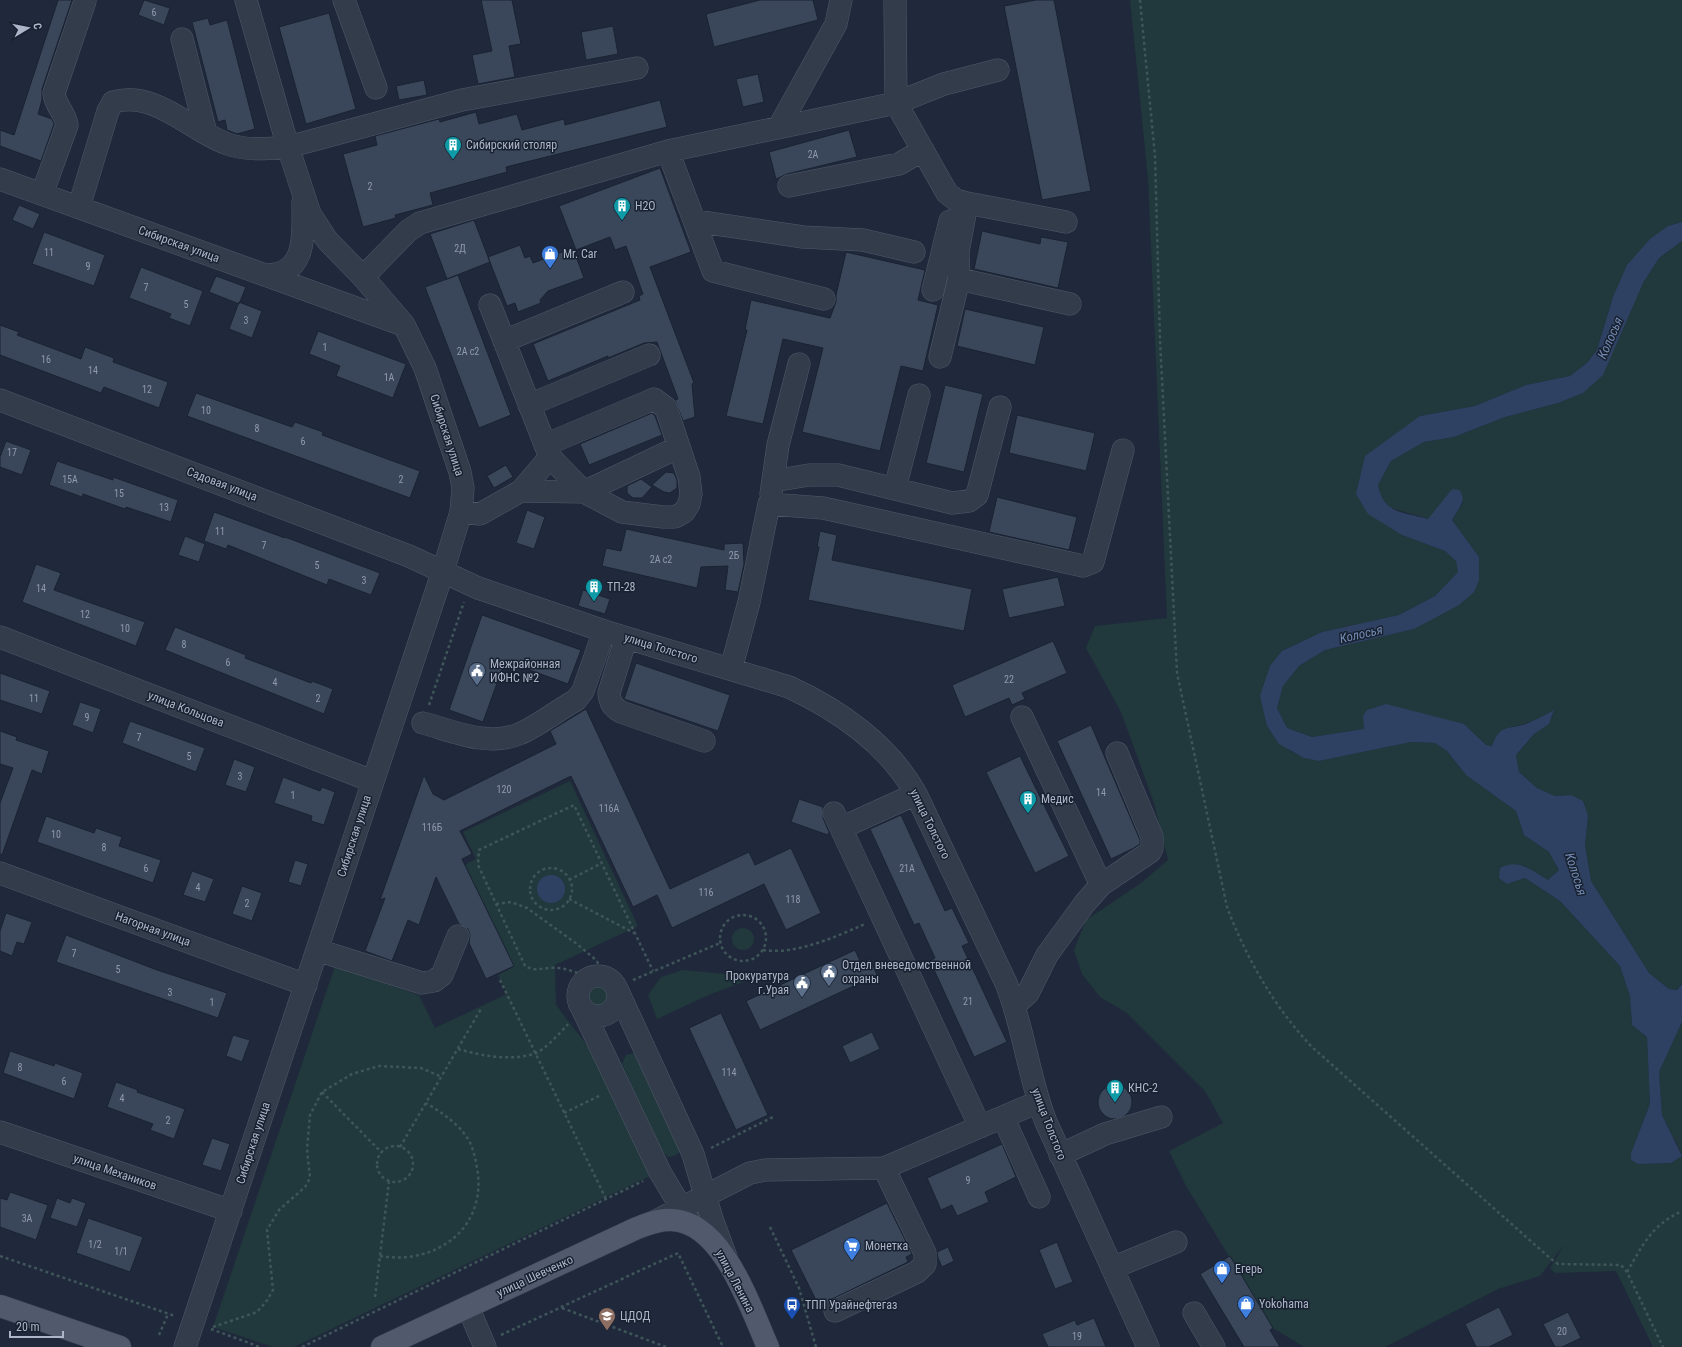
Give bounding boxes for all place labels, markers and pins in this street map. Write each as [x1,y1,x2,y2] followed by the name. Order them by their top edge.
[443,135,463,160] building icon: Сибирский столяр
[466,138,557,152] place label: Сибирский столяр
[612,196,632,221] building icon: Н2О
[635,199,656,213] place label: Н2О
[540,244,560,269] shop icon: Mr. Car
[563,247,597,261] place label: Mr. Car
[584,577,604,602] building icon: ТП-28
[607,580,636,594] place label: ТП-28
[490,657,560,685] place label: Межрайонная ИФНС №2
[467,661,487,686] public building icon: Межрайонная ИФНС №2
[1018,789,1038,814] building icon: Медис
[1041,792,1074,806] place label: Медис
[842,958,971,986] place label: Отдел вневедомственной охраны
[819,962,839,987] public building icon: Отдел вневедомственной охраны
[725,969,789,997] place label: Прокуратура г.Урая
[792,973,812,998] public building icon: Прокуратура г.Урая
[1105,1078,1125,1103] building icon: КНС-2
[1128,1081,1158,1095] place label: КНС-2
[842,1236,862,1261] supermarket icon: Монетка
[865,1239,909,1253] place label: Монетка
[1212,1259,1232,1284] shop icon: Егерь
[1235,1262,1263,1276] place label: Егерь
[1236,1294,1256,1319] shop icon: Yokohama
[782,1295,802,1320] bus stop icon: ТПП Урайнефтегаз
[1259,1297,1309,1311] place label: Yokohama
[805,1298,897,1312] place label: ТПП Урайнефтегаз
[597,1306,617,1331] school or university icon: ЦДОД
[620,1309,651,1323] place label: ЦДОД

